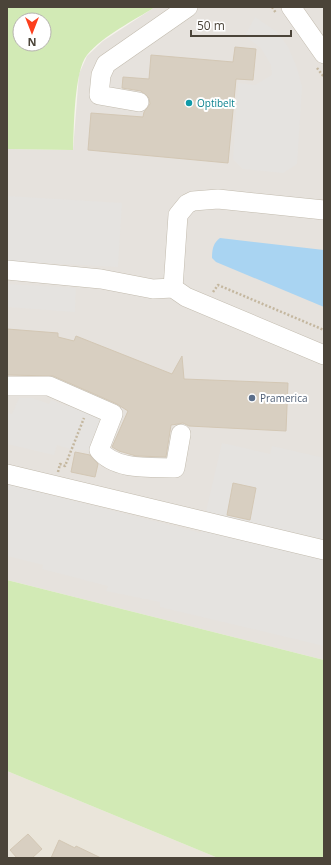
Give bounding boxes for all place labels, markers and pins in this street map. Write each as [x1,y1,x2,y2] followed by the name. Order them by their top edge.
[197,96,235,110] place label: Optibelt
[184,98,194,108] marker: Optibelt
[260,391,308,405] place label: Pramerica
[247,393,257,403] marker: Pramerica

